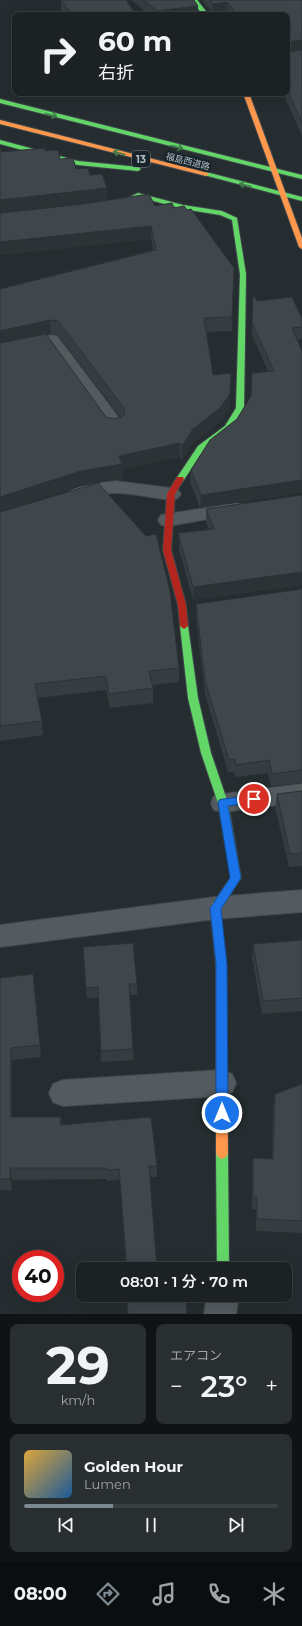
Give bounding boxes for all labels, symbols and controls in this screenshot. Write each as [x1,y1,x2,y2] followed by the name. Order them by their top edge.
[98,24,172,58] text: 60 m
[32,28,84,80] icon: right
[98,62,134,84] text: 右折
[44,112,57,119] one-way arrow
[170,143,183,151] one-way arrow
[113,149,126,156] one-way arrow
[165,150,211,172] street label: 福島西道路
[132,151,150,167] road number: 13
[239,181,252,189] one-way arrow
[237,782,271,816] pin
[243,788,265,810] icon: arrive
[201,1092,243,1134] position arrow
[12,1250,64,1302] speed limit sign: 40
[120,1272,248,1291] text: 08:01 · 1 分 · 70 m
[46,1334,110,1397] text: 29
[170,1347,222,1363] text: エアコン
[200,1368,248,1405] text: 23°
[170,1373,183,1400] text: −
[265,1373,278,1400] text: +
[61,1392,95,1408] text: km/h
[84,1457,183,1476] text: Golden Hour
[84,1476,131,1492] text: Lumen
[55,1514,77,1536] icon: previous
[140,1514,162,1536] icon: pause
[225,1514,247,1536] icon: next
[94,1580,122,1608] icon: directions
[150,1580,178,1608] icon: music
[205,1580,233,1608] icon: phone
[260,1580,288,1608] icon: climate
[14,1583,67,1605] text: 08:00

